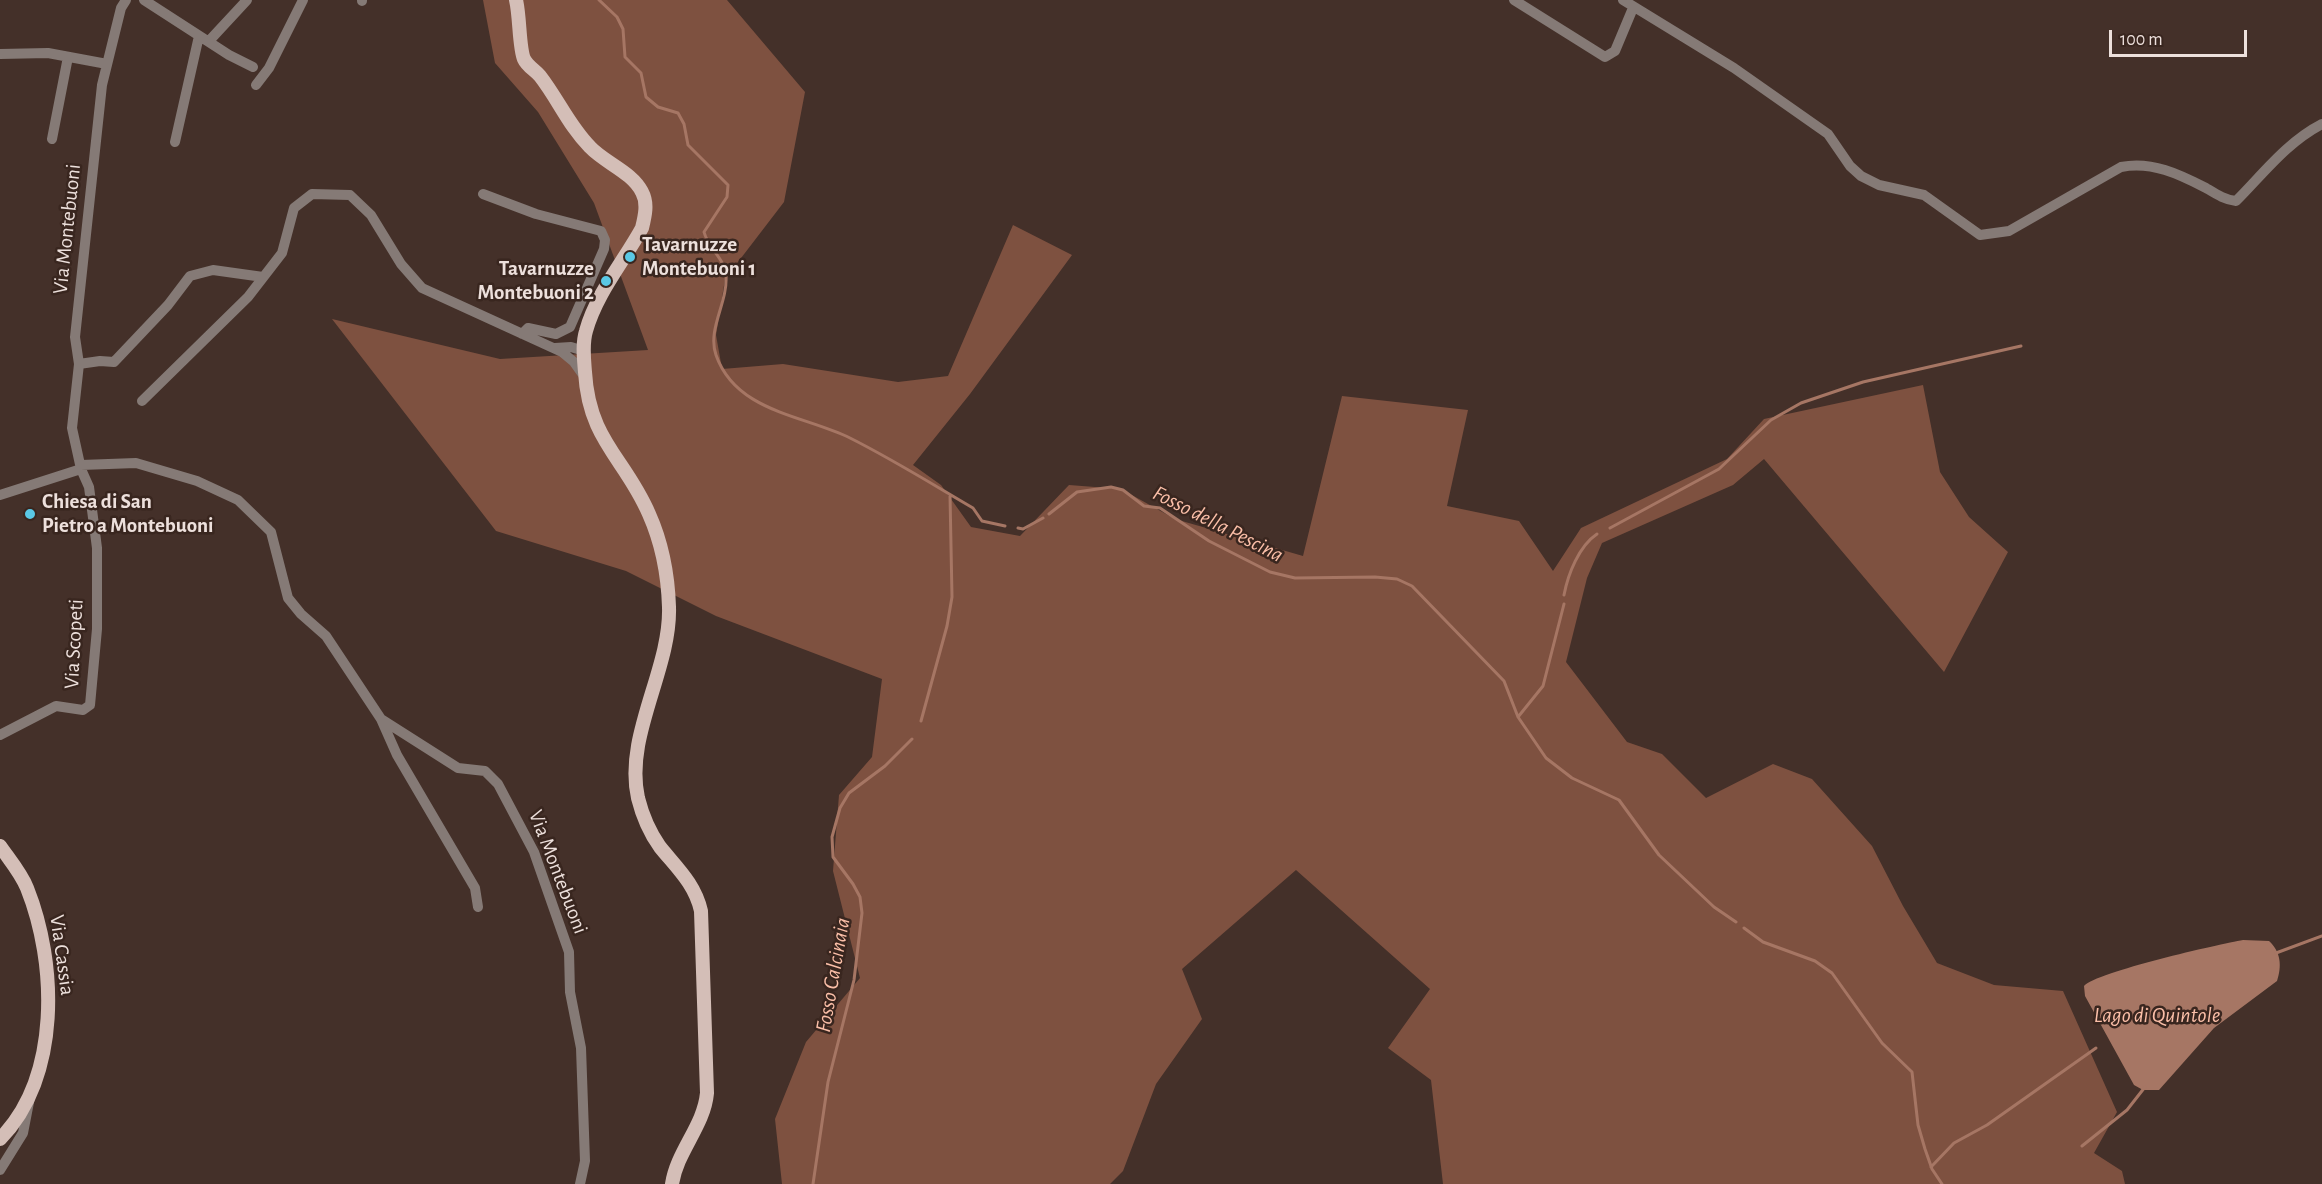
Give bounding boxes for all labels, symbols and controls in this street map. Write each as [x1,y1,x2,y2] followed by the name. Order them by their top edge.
[2112,18,2250,56] scale bar
[2120,31,2163,49] text: 100 m
[48,163,86,295] street label: Via Montebuoni
[642,232,756,282] place label: Tavarnuzze Montebuoni 1
[623,250,637,264] marker: Tavarnuzze Montebuoni 1
[478,256,594,306] place label: Tavarnuzze Montebuoni 2
[599,274,613,288] marker: Tavarnuzze Montebuoni 2
[1148,480,1288,568] water label: Fosso della Pescina
[42,489,214,539] place label: Chiesa di San Pietro a Montebuoni
[23,507,37,521] marker: Chiesa di San Pietro a Montebuoni
[59,598,89,690] street label: Via Scopeti
[523,806,593,938] street label: Via Montebuoni
[44,913,80,997] street label: Via Cassia
[810,916,856,1034] water label: Fosso Calcinaia
[2094,1002,2220,1028] water label: Lago di Quintole

